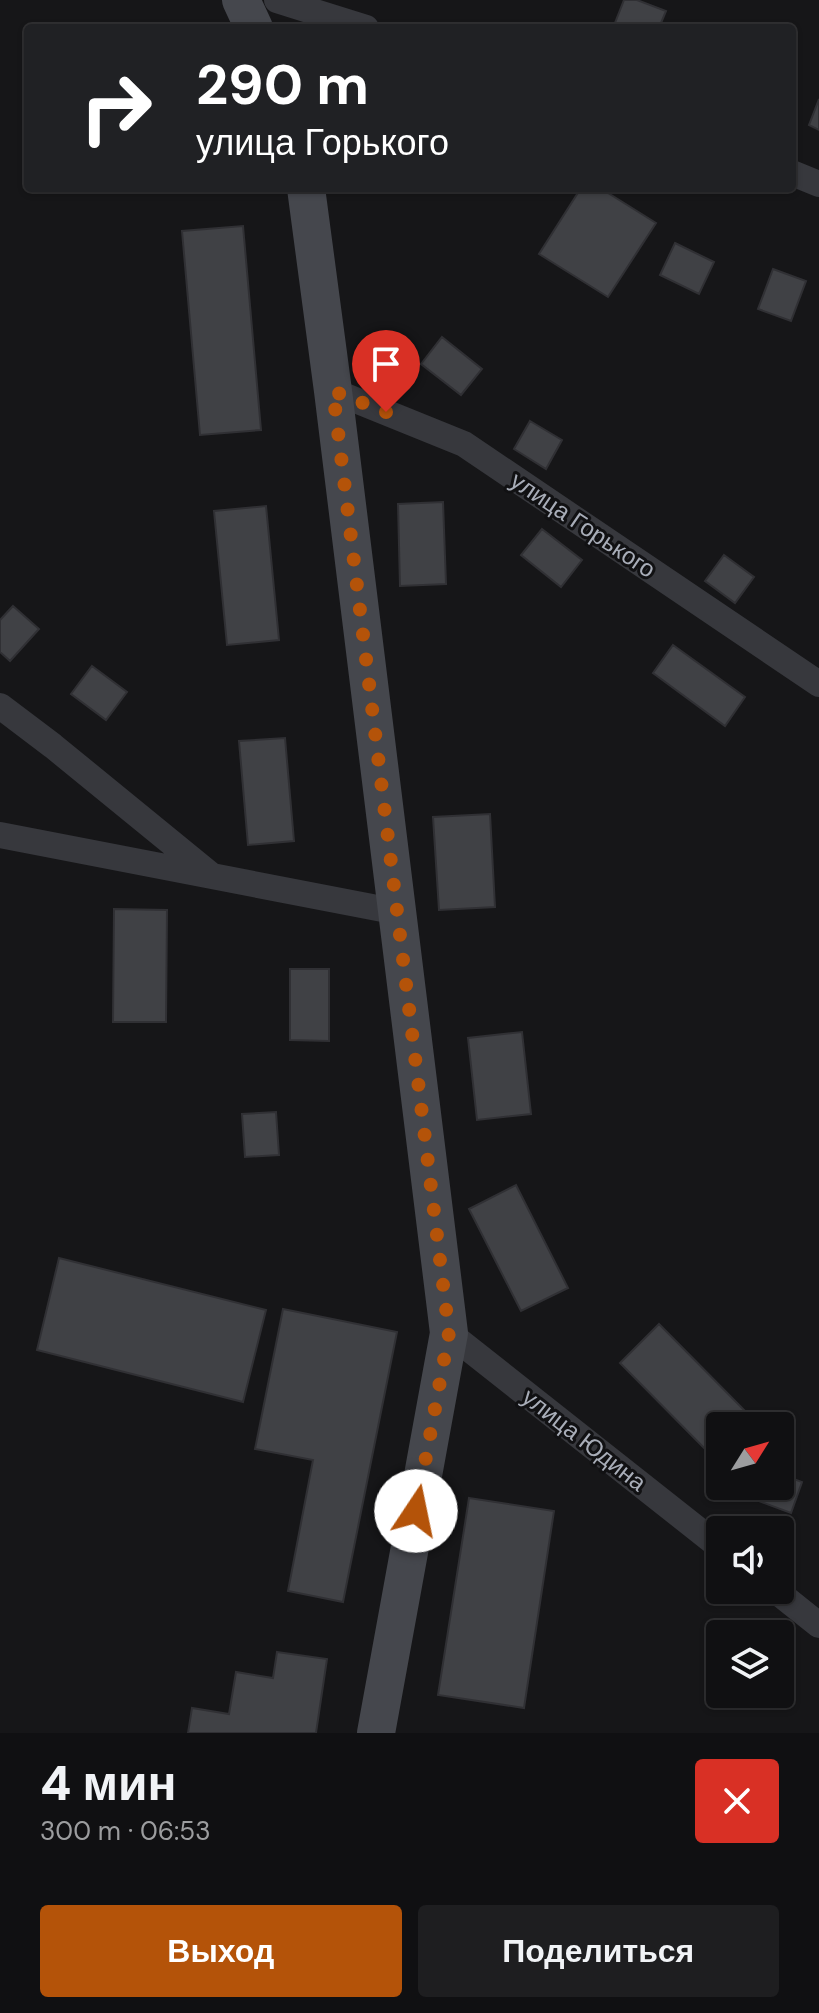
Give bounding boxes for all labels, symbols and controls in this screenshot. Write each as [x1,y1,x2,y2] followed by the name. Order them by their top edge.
[196,48,369,121] text: 290 m
[64,56,168,160] icon: right
[196,119,449,166] text: улица Горького
[352,330,420,412] pin
[364,342,408,386] icon: arrive
[505,465,662,585] street label: улица Горького
[516,1381,653,1498] street label: улица Юдина
[706,1412,794,1500] north arrow
[706,1412,794,1708] map controls
[374,1469,458,1553] position arrow
[706,1516,794,1604] button: sound
[706,1620,794,1708] button: layers
[40,1752,177,1815] text: 4 мин
[695,1759,779,1843] button: close
[40,1814,211,1848] text: 300 m · 06:53
[40,1905,402,1997] button: Выход
[418,1905,779,1997] button: Поделиться

